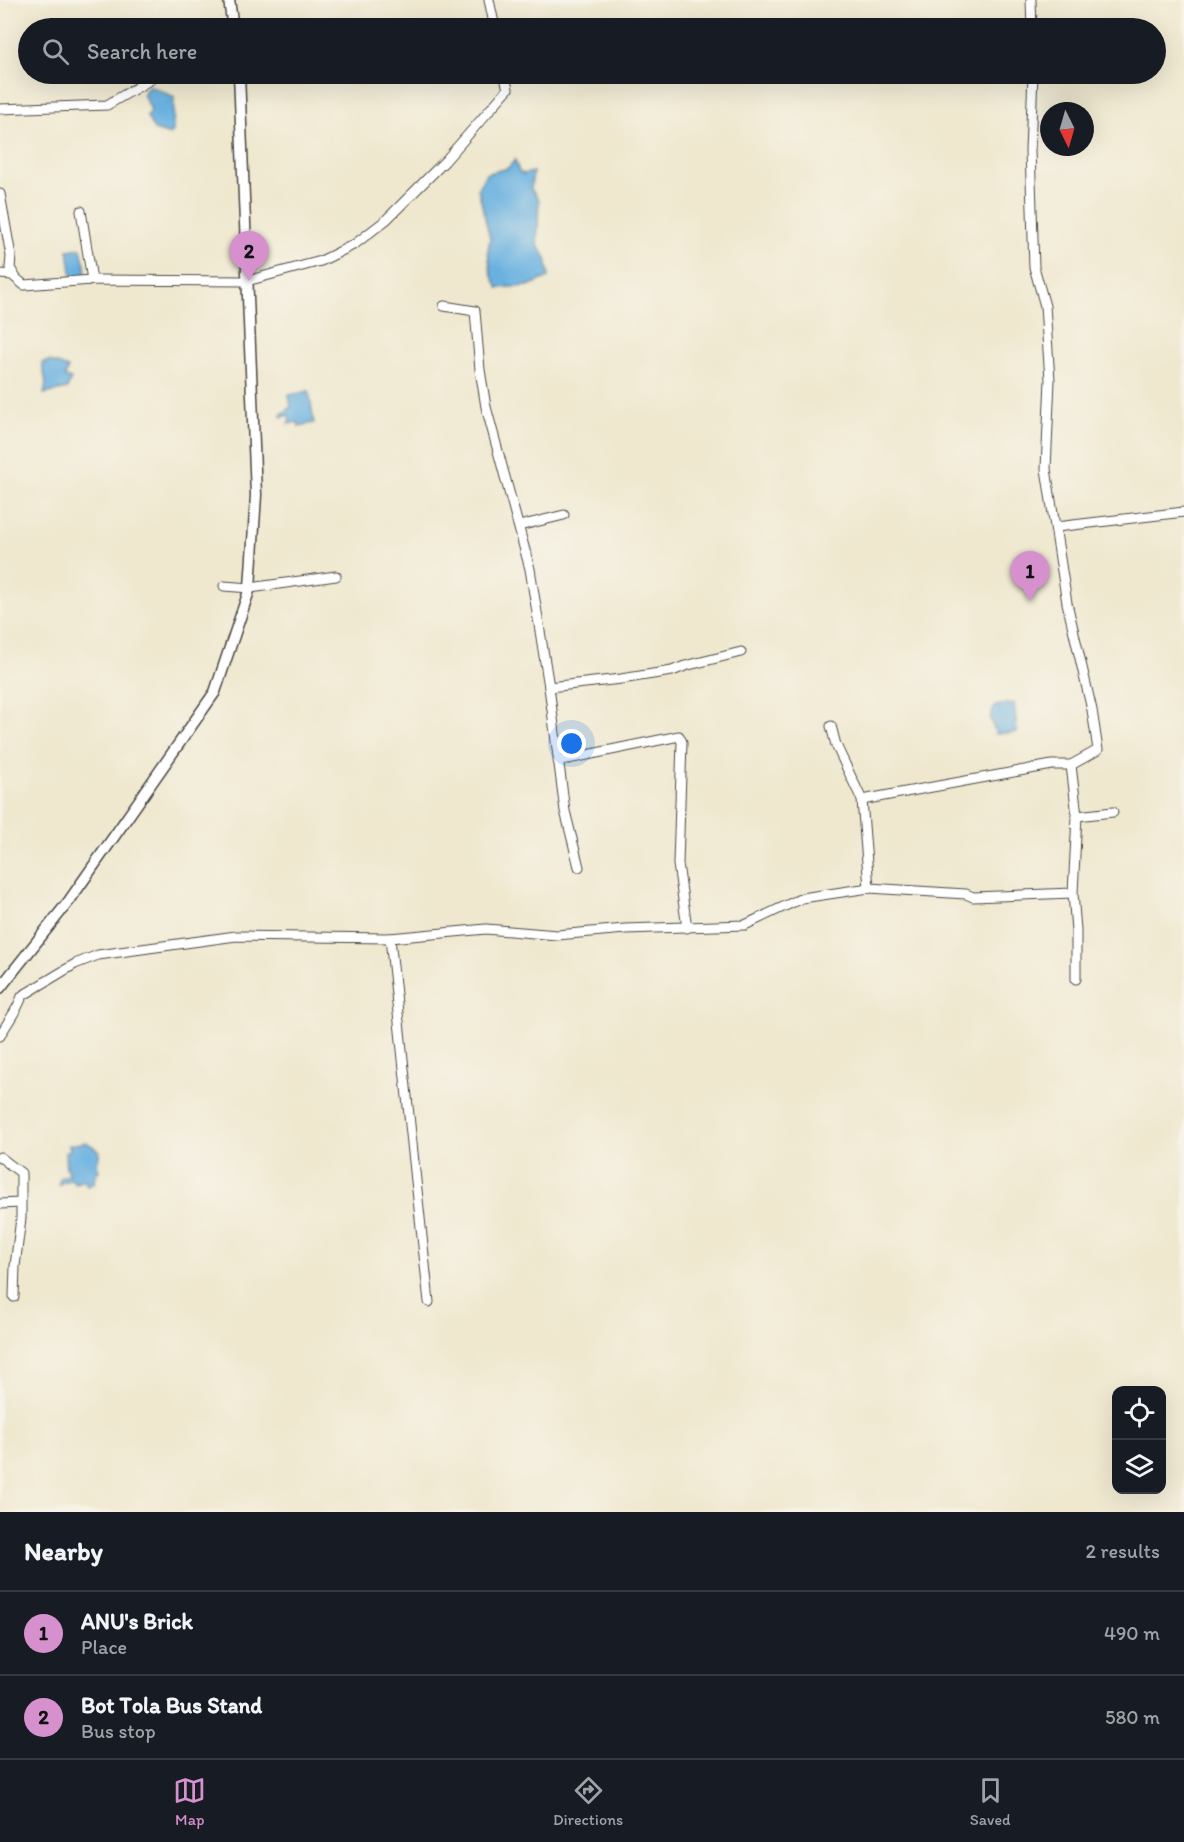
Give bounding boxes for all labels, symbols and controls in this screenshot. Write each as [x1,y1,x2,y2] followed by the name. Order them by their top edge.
[18,18,1166,84] search box
[39,35,72,68] icon: search
[87,38,197,65] text: Search here
[1040,102,1094,156] north arrow
[230,232,268,281] pin: 2
[1010,552,1050,601] pin: 1
[557,729,586,758] your location
[1112,1386,1166,1494] map controls
[1112,1386,1166,1440] button: locate
[1112,1440,1166,1494] button: layers
[24,1535,103,1567] text: Nearby
[1086,1539,1160,1563] text: 2 results
[81,1608,193,1635] text: ANU's Brick
[39,1621,48,1645] text: 1
[1104,1621,1160,1645] text: 490 m
[81,1635,127,1659] text: Place
[81,1692,262,1719] text: Bot Tola Bus Stand
[38,1705,49,1729] text: 2
[1105,1705,1160,1729] text: 580 m
[81,1719,156,1743] text: Bus stop
[173,1774,206,1829] tab: Map
[553,1774,623,1829] tab: Directions
[970,1774,1011,1829] tab: Saved

